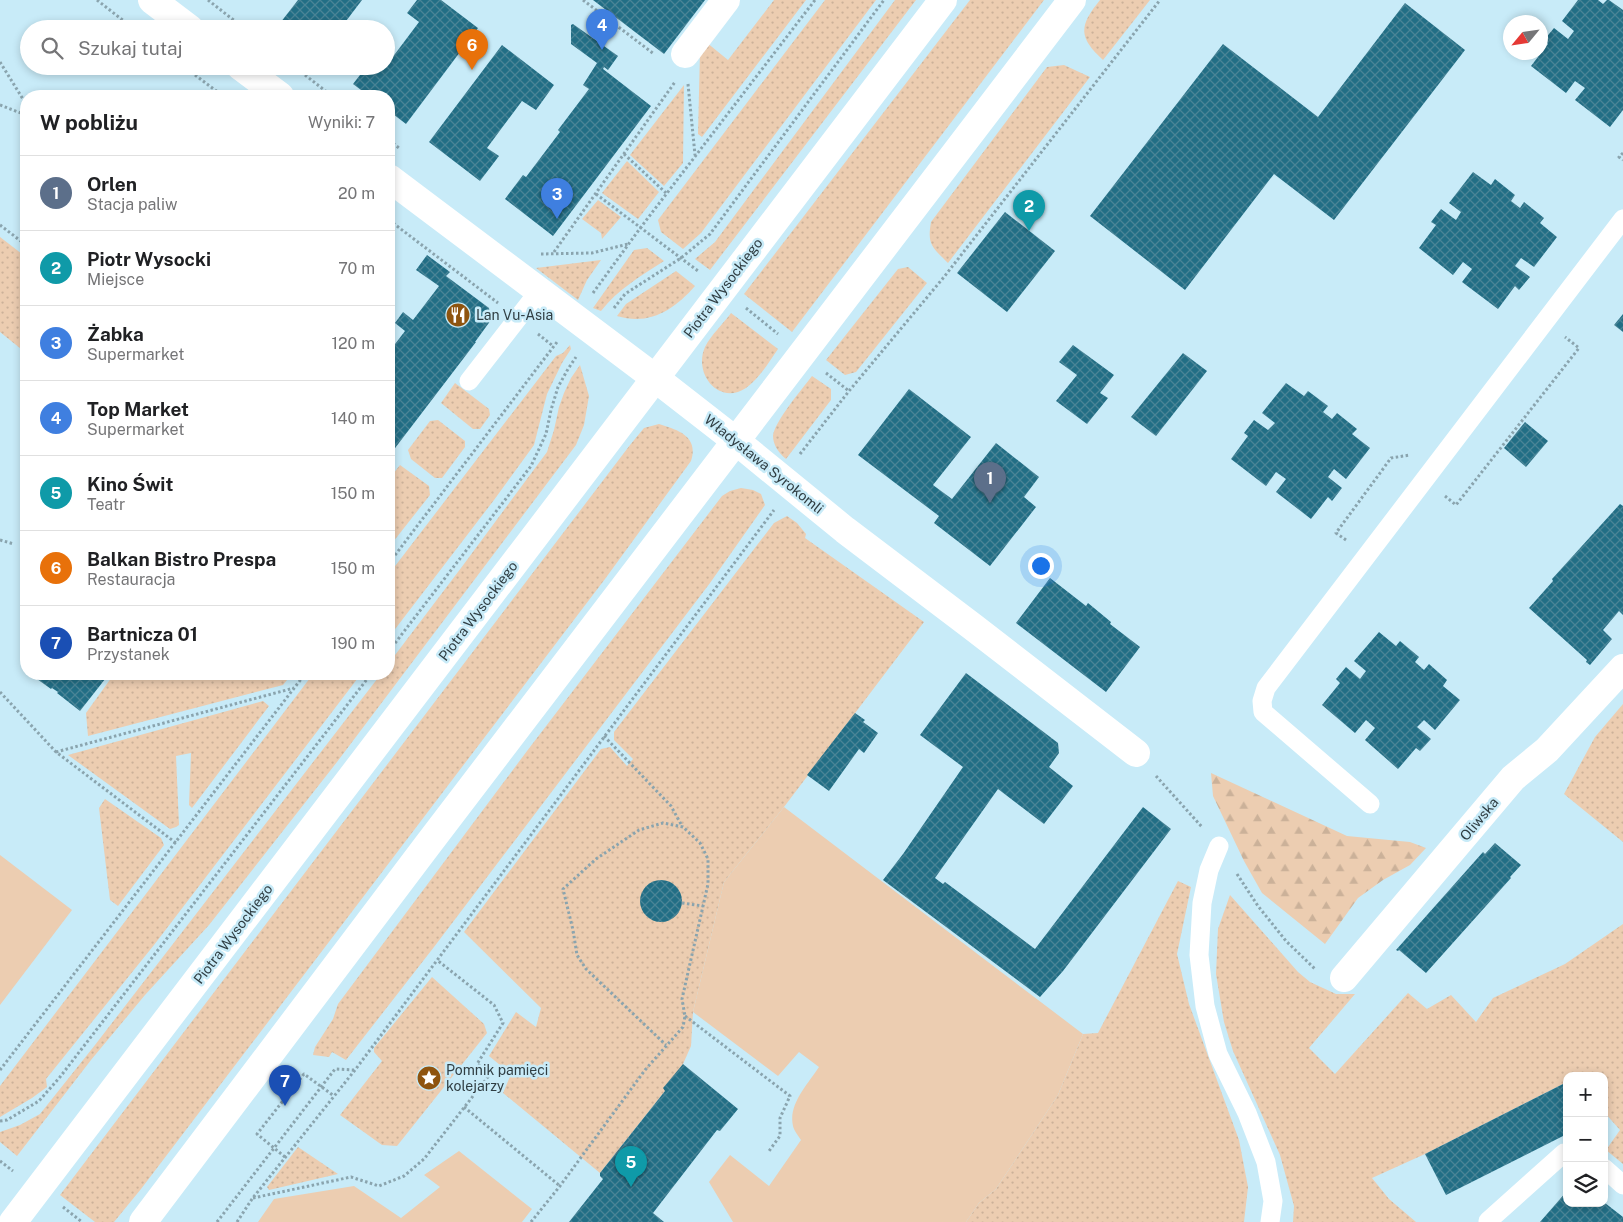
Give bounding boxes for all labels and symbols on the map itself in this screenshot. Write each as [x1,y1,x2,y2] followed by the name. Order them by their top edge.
[586,9,618,50] pin: 4
[1503,15,1548,60] north arrow
[456,29,488,70] pin: 6
[541,178,573,219] pin: 3
[1013,190,1045,231] pin: 2
[680,235,766,341] street label: Piotra Wysockiego
[445,302,471,328] restaurant icon: Lan Vu-Asia
[476,307,553,323] place label: Lan Vu-Asia
[701,411,827,517] street label: Władysława Syrokomli
[974,462,1006,503] pin: 1
[1028,553,1054,579] your location
[435,558,521,664] street label: Piotra Wysockiego
[1456,794,1502,844] street label: Oliwska
[190,881,276,987] street label: Piotra Wysockiego
[446,1062,548,1094] place label: Pomnik pamięci kolejarzy
[269,1065,301,1106] pin: 7
[416,1065,442,1091] place icon: Pomnik pamięci kolejarzy
[615,1146,647,1187] pin: 5

